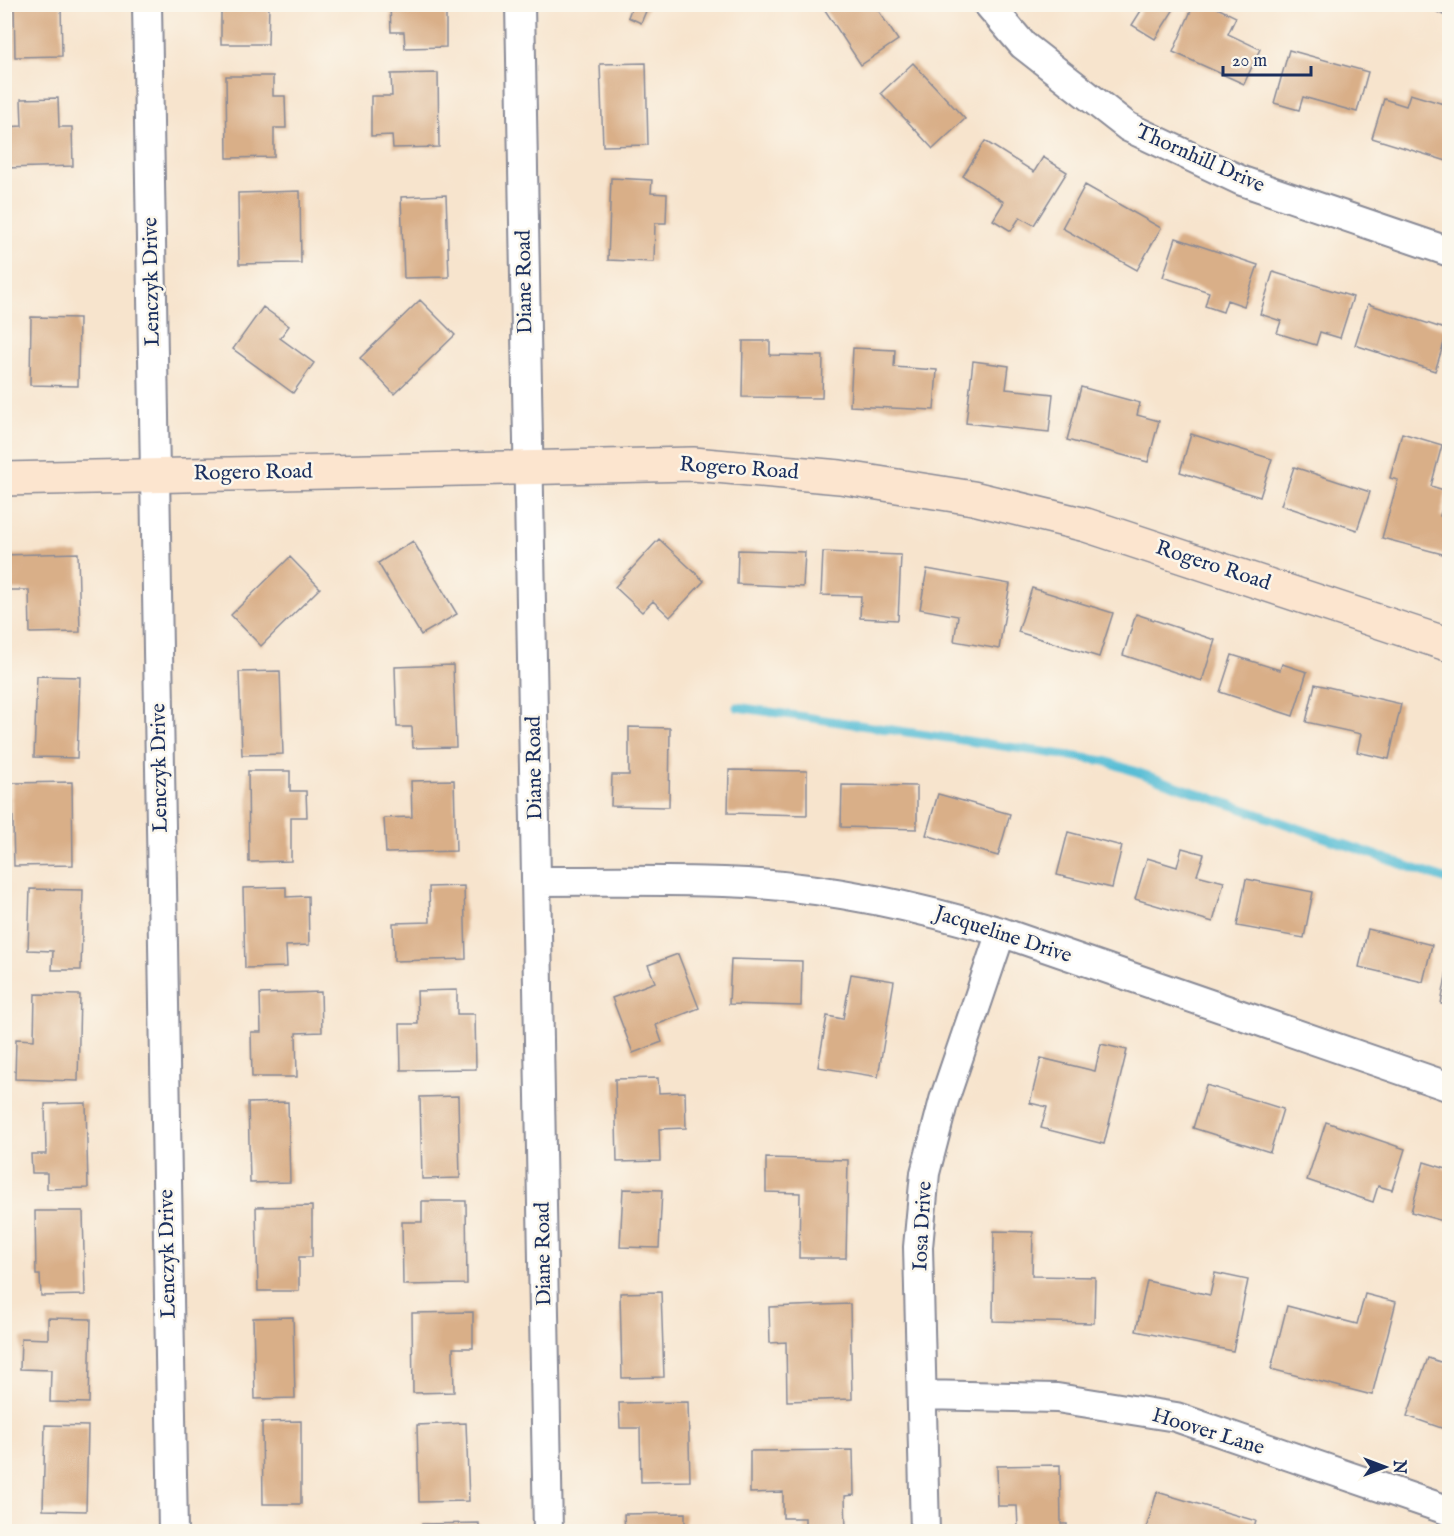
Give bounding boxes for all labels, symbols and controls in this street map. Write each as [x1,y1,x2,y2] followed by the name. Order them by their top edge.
[1223,39,1312,77] scale bar
[1232,50,1267,73] text: 20 m
[1131,119,1269,200] street label: Thornhill Drive
[137,217,167,347] street label: Lenczyk Drive
[511,229,539,334] street label: Diane Road
[679,451,800,487] street label: Rogero Road
[193,458,314,488] street label: Rogero Road
[1152,535,1275,598] street label: Rogero Road
[145,703,175,833] street label: Lenczyk Drive
[521,715,549,820] street label: Diane Road
[929,899,1075,970] street label: Jacqueline Drive
[907,1180,939,1272] street label: Iosa Drive
[153,1189,183,1319] street label: Lenczyk Drive
[530,1201,558,1306] street label: Diane Road
[1149,1402,1268,1462] street label: Hoover Lane
[1355,1437,1415,1497] north arrow
[1388,1459,1408,1474] text: N

